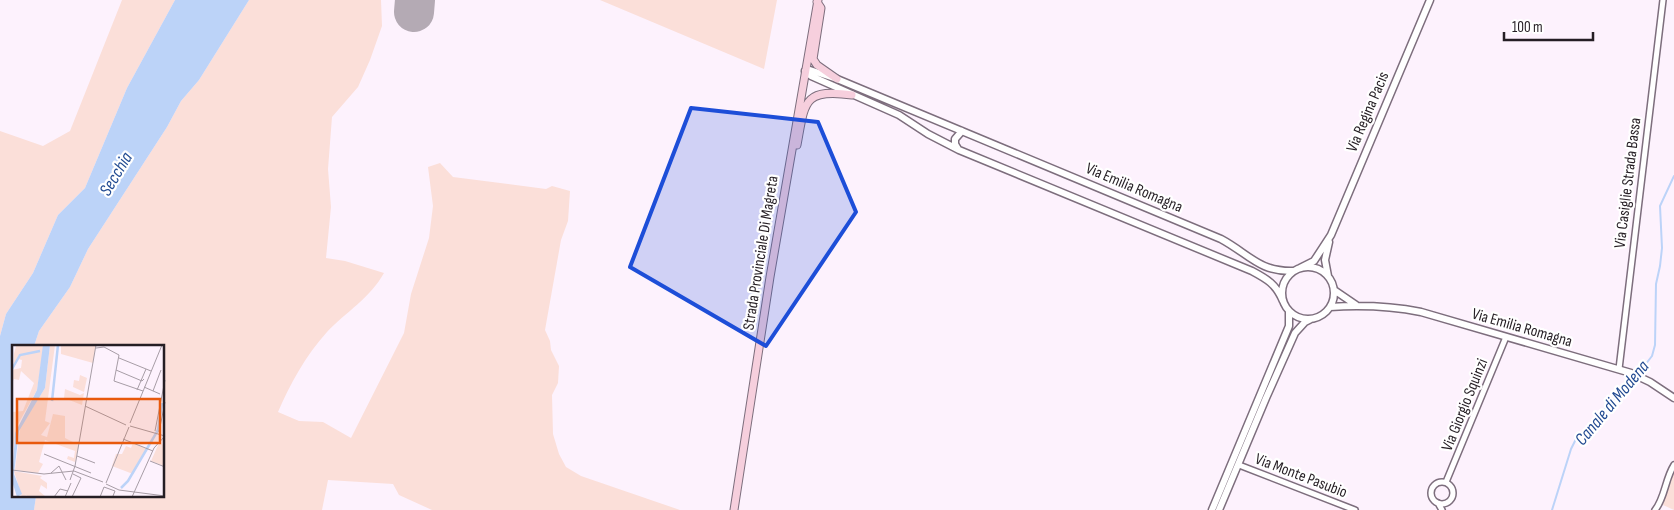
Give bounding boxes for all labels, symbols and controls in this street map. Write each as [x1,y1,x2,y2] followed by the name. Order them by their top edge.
[1504,10,1593,42] scale bar
[1512,18,1543,37] text: 100 m
[1343,69,1393,155] street label: Via Regina Pacis
[1611,117,1645,249] street label: Via Casiglie Strada Bassa
[95,148,137,199] water label: Secchia
[1083,159,1185,217] street label: Via Emilia Romagna
[739,175,783,331] street label: Strada Provinciale Di Magreta
[1470,305,1574,351] street label: Via Emilia Romagna
[12,345,165,498] inset map
[1438,356,1492,454] street label: Via Giorgio Squinzi
[1570,356,1654,450] water label: Canale di Modena
[1252,450,1350,502] street label: Via Monte Pasubio

